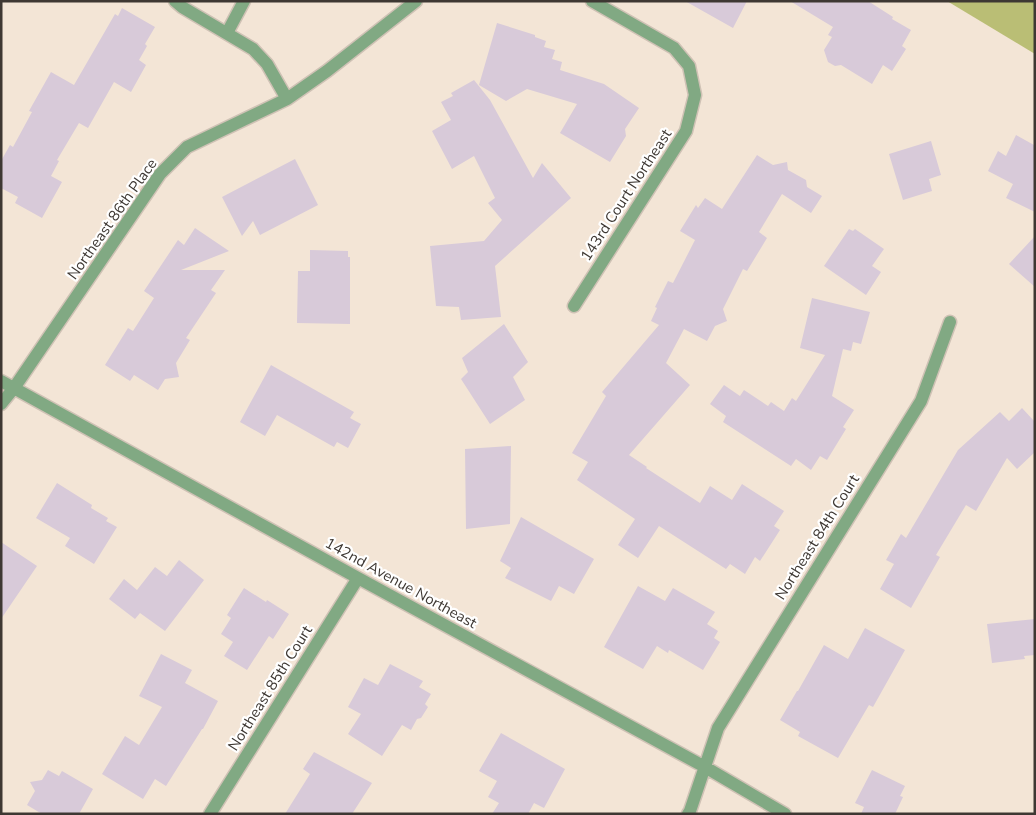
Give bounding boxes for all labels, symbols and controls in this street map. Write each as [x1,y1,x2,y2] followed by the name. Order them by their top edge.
[576,125,677,265] street label: 143rd Court Northeast
[63,154,161,283] street label: Northeast 86th Place
[770,470,864,603] street label: Northeast 84th Court
[322,533,481,633] street label: 142nd Avenue Northeast
[223,621,317,754] street label: Northeast 85th Court

